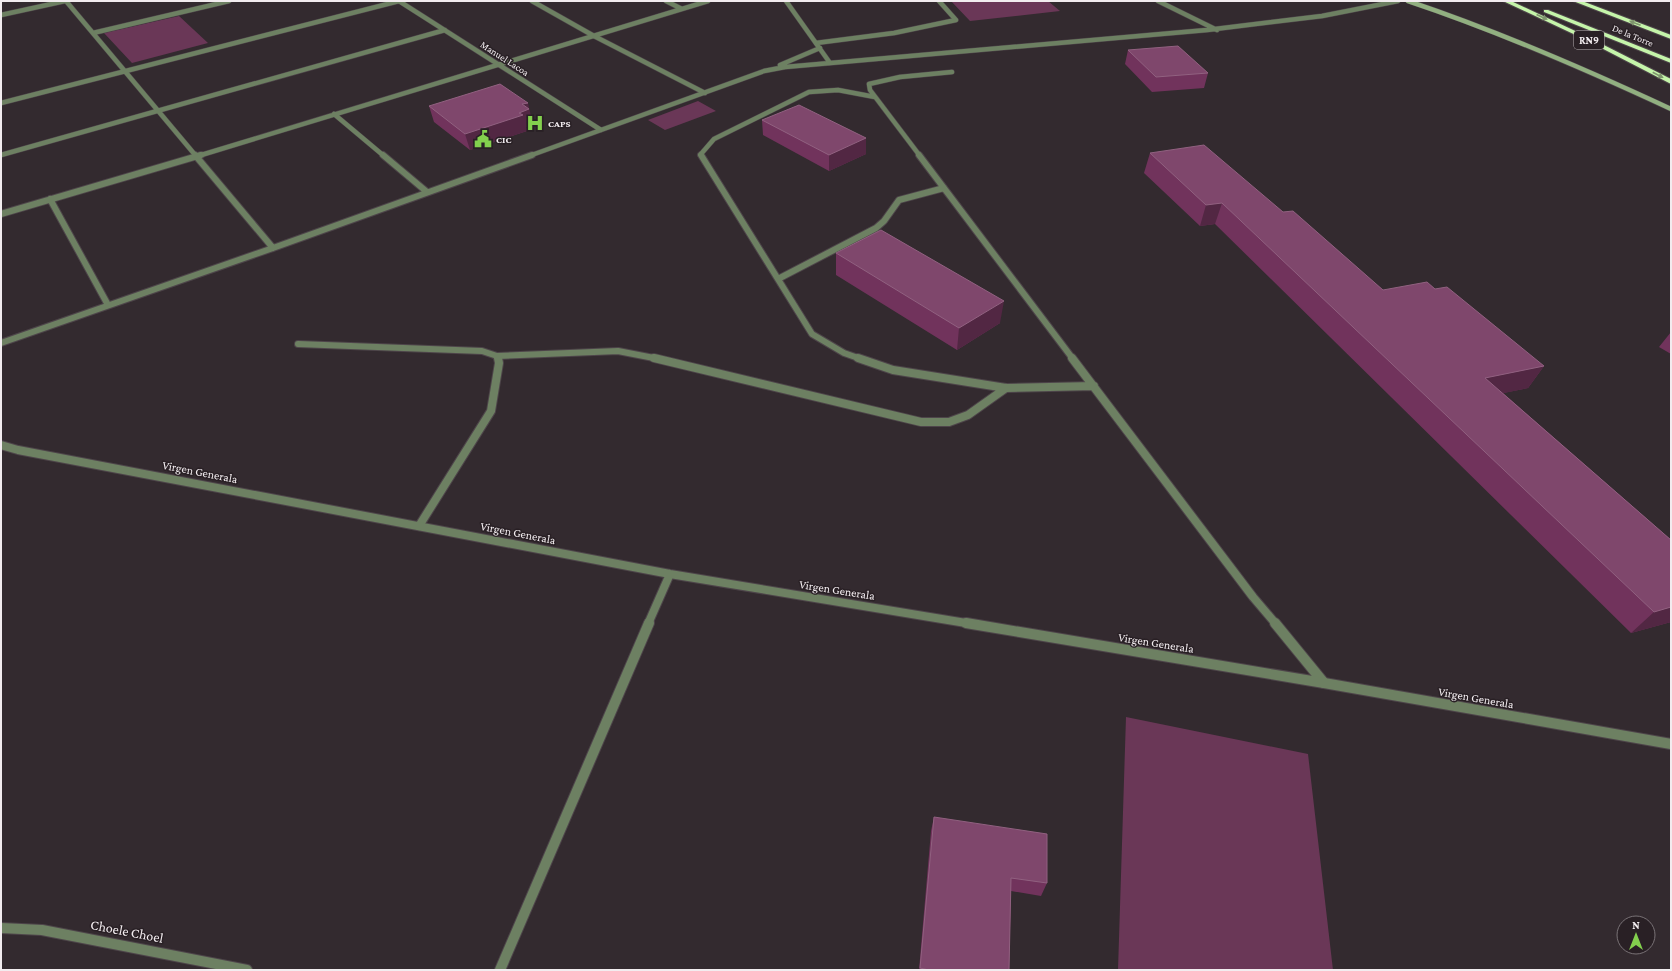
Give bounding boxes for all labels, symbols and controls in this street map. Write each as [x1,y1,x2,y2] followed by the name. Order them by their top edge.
[1536,14,1547,20] one-way arrow
[1628,20,1640,26] one-way arrow
[1611,22,1656,49] street label: De la Torre
[1574,31,1604,49] road number: RN9
[478,39,531,78] street label: Manuel Lacoa
[1652,72,1664,78] one-way arrow
[525,113,545,133] hospital icon: CAPS
[548,118,571,129] place label: CAPS
[473,129,493,149] public building icon: CIC
[496,134,512,145] place label: CIC
[161,458,239,486] street label: Virgen Generala
[479,519,557,547] street label: Virgen Generala
[798,577,876,603] street label: Virgen Generala
[1117,630,1195,656] street label: Virgen Generala
[1437,684,1515,712] street label: Virgen Generala
[1616,915,1656,955] north arrow
[89,916,165,946] street label: Choele Choel
[1632,919,1640,931] text: N

